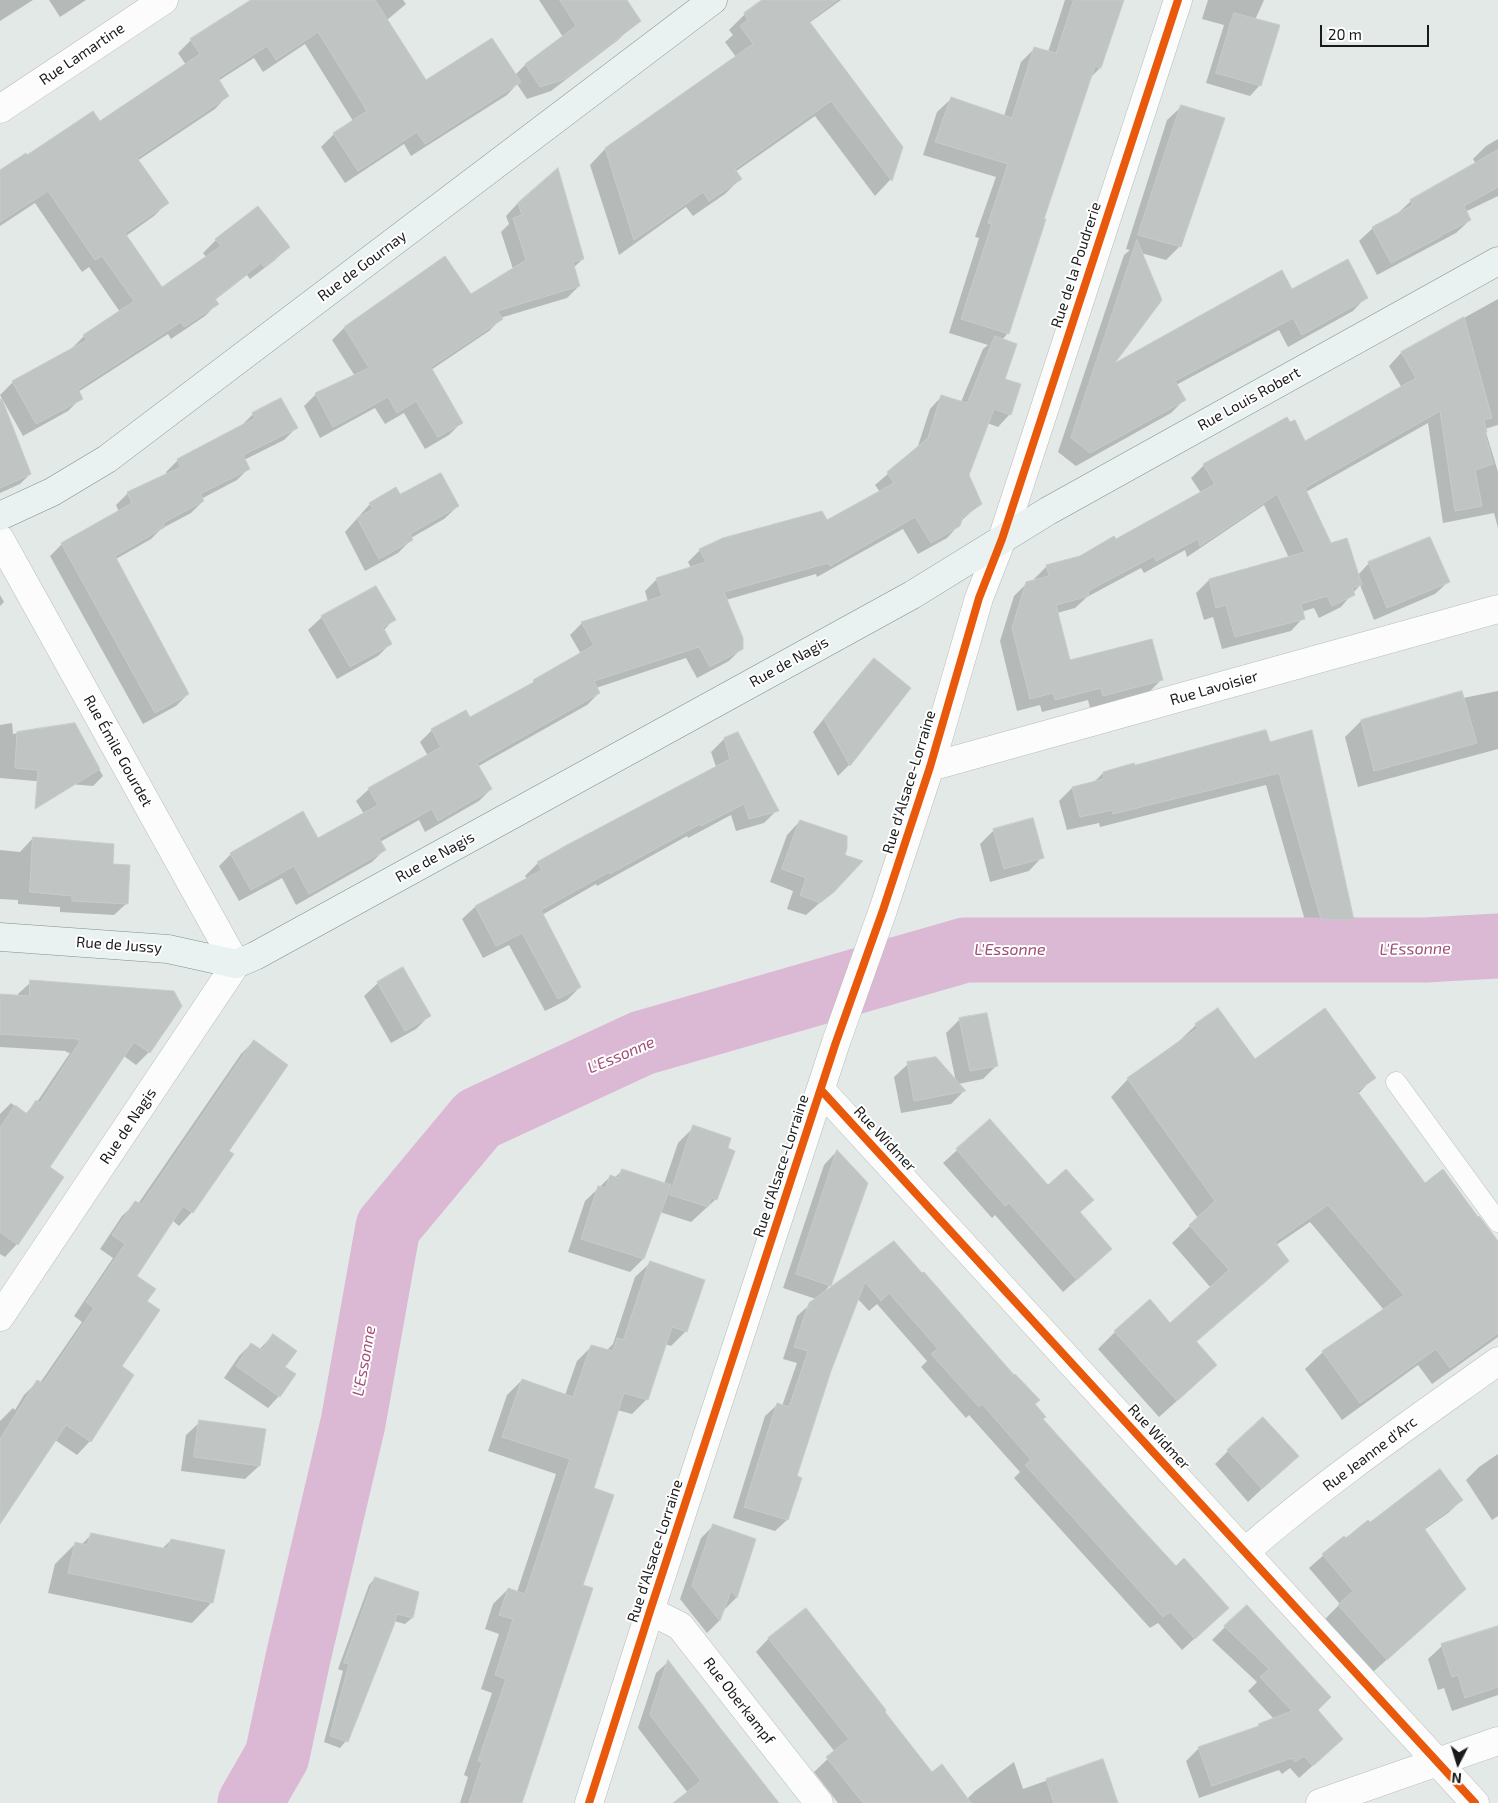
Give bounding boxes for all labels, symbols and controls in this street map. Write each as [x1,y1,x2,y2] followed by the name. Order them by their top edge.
[1323,15,1432,47] scale bar
[36,19,128,89] street label: Rue Lamartine
[1328,25,1362,43] text: 20 m
[1047,200,1105,330] street label: Rue de la Poudrerie
[314,227,410,305] street label: Rue de Gournay
[1194,363,1304,435] street label: Rue Louis Robert
[746,633,832,691] street label: Rue de Nagis
[1168,667,1260,709] street label: Rue Lavoisier
[80,692,156,810] street label: Rue Émile Gourdet
[879,708,939,856] street label: Rue d'Alsace-Lorraine
[392,828,478,886] street label: Rue de Nagis
[75,933,163,957] street label: Rue de Jussy
[1379,939,1451,959] water label: L'Essonne
[974,940,1046,960] water label: L'Essonne
[584,1032,658,1078] water label: L'Essonne
[96,1085,160,1167] street label: Rue de Nagis
[749,1092,813,1240] street label: Rue d'Alsace-Lorraine
[850,1103,920,1175] street label: Rue Widmer
[348,1324,380,1398] water label: L'Essonne
[1124,1401,1194,1473] street label: Rue Widmer
[1319,1413,1421,1495] street label: Rue Jeanne d'Arc
[623,1477,687,1625] street label: Rue d'Alsace-Lorraine
[700,1654,778,1748] street label: Rue Oberkampf
[1433,1738,1483,1788] north arrow
[1451,1770,1462,1787] text: N

